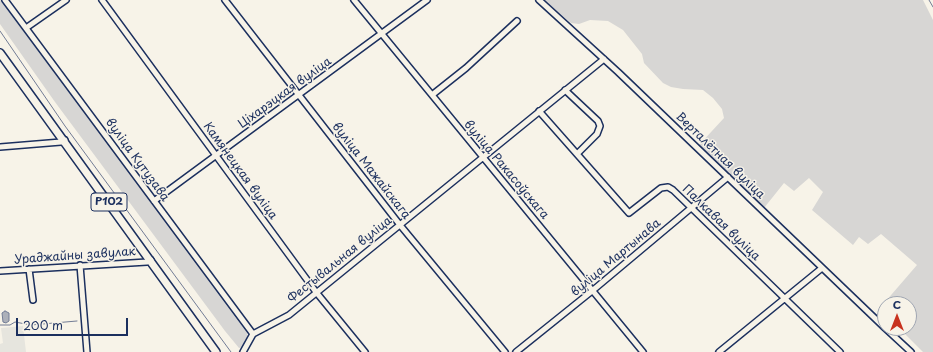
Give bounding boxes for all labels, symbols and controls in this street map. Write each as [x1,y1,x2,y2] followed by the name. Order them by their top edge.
[236,54,334,132] street label: Ціхарэцкая вуліца
[672,110,768,202] street label: Верталётная вуліца
[102,116,172,204] street label: вуліца Кутузава
[460,118,552,222] street label: вуліца Ракасоўскага
[200,120,280,222] street label: Камянецкая вуліца
[329,120,413,222] street label: вуліца Мажайскага
[679,182,763,264] street label: Палкавая вуліца
[91,193,127,211] road number: Р102
[285,214,395,306] street label: Фестывальная вуліца
[568,216,664,300] street label: вуліца Мартынава
[14,245,136,267] street label: Ураджайны завулак
[877,296,917,336] north arrow
[893,296,901,313] text: С
[18,310,130,336] scale bar
[23,316,63,334] text: 200 m

